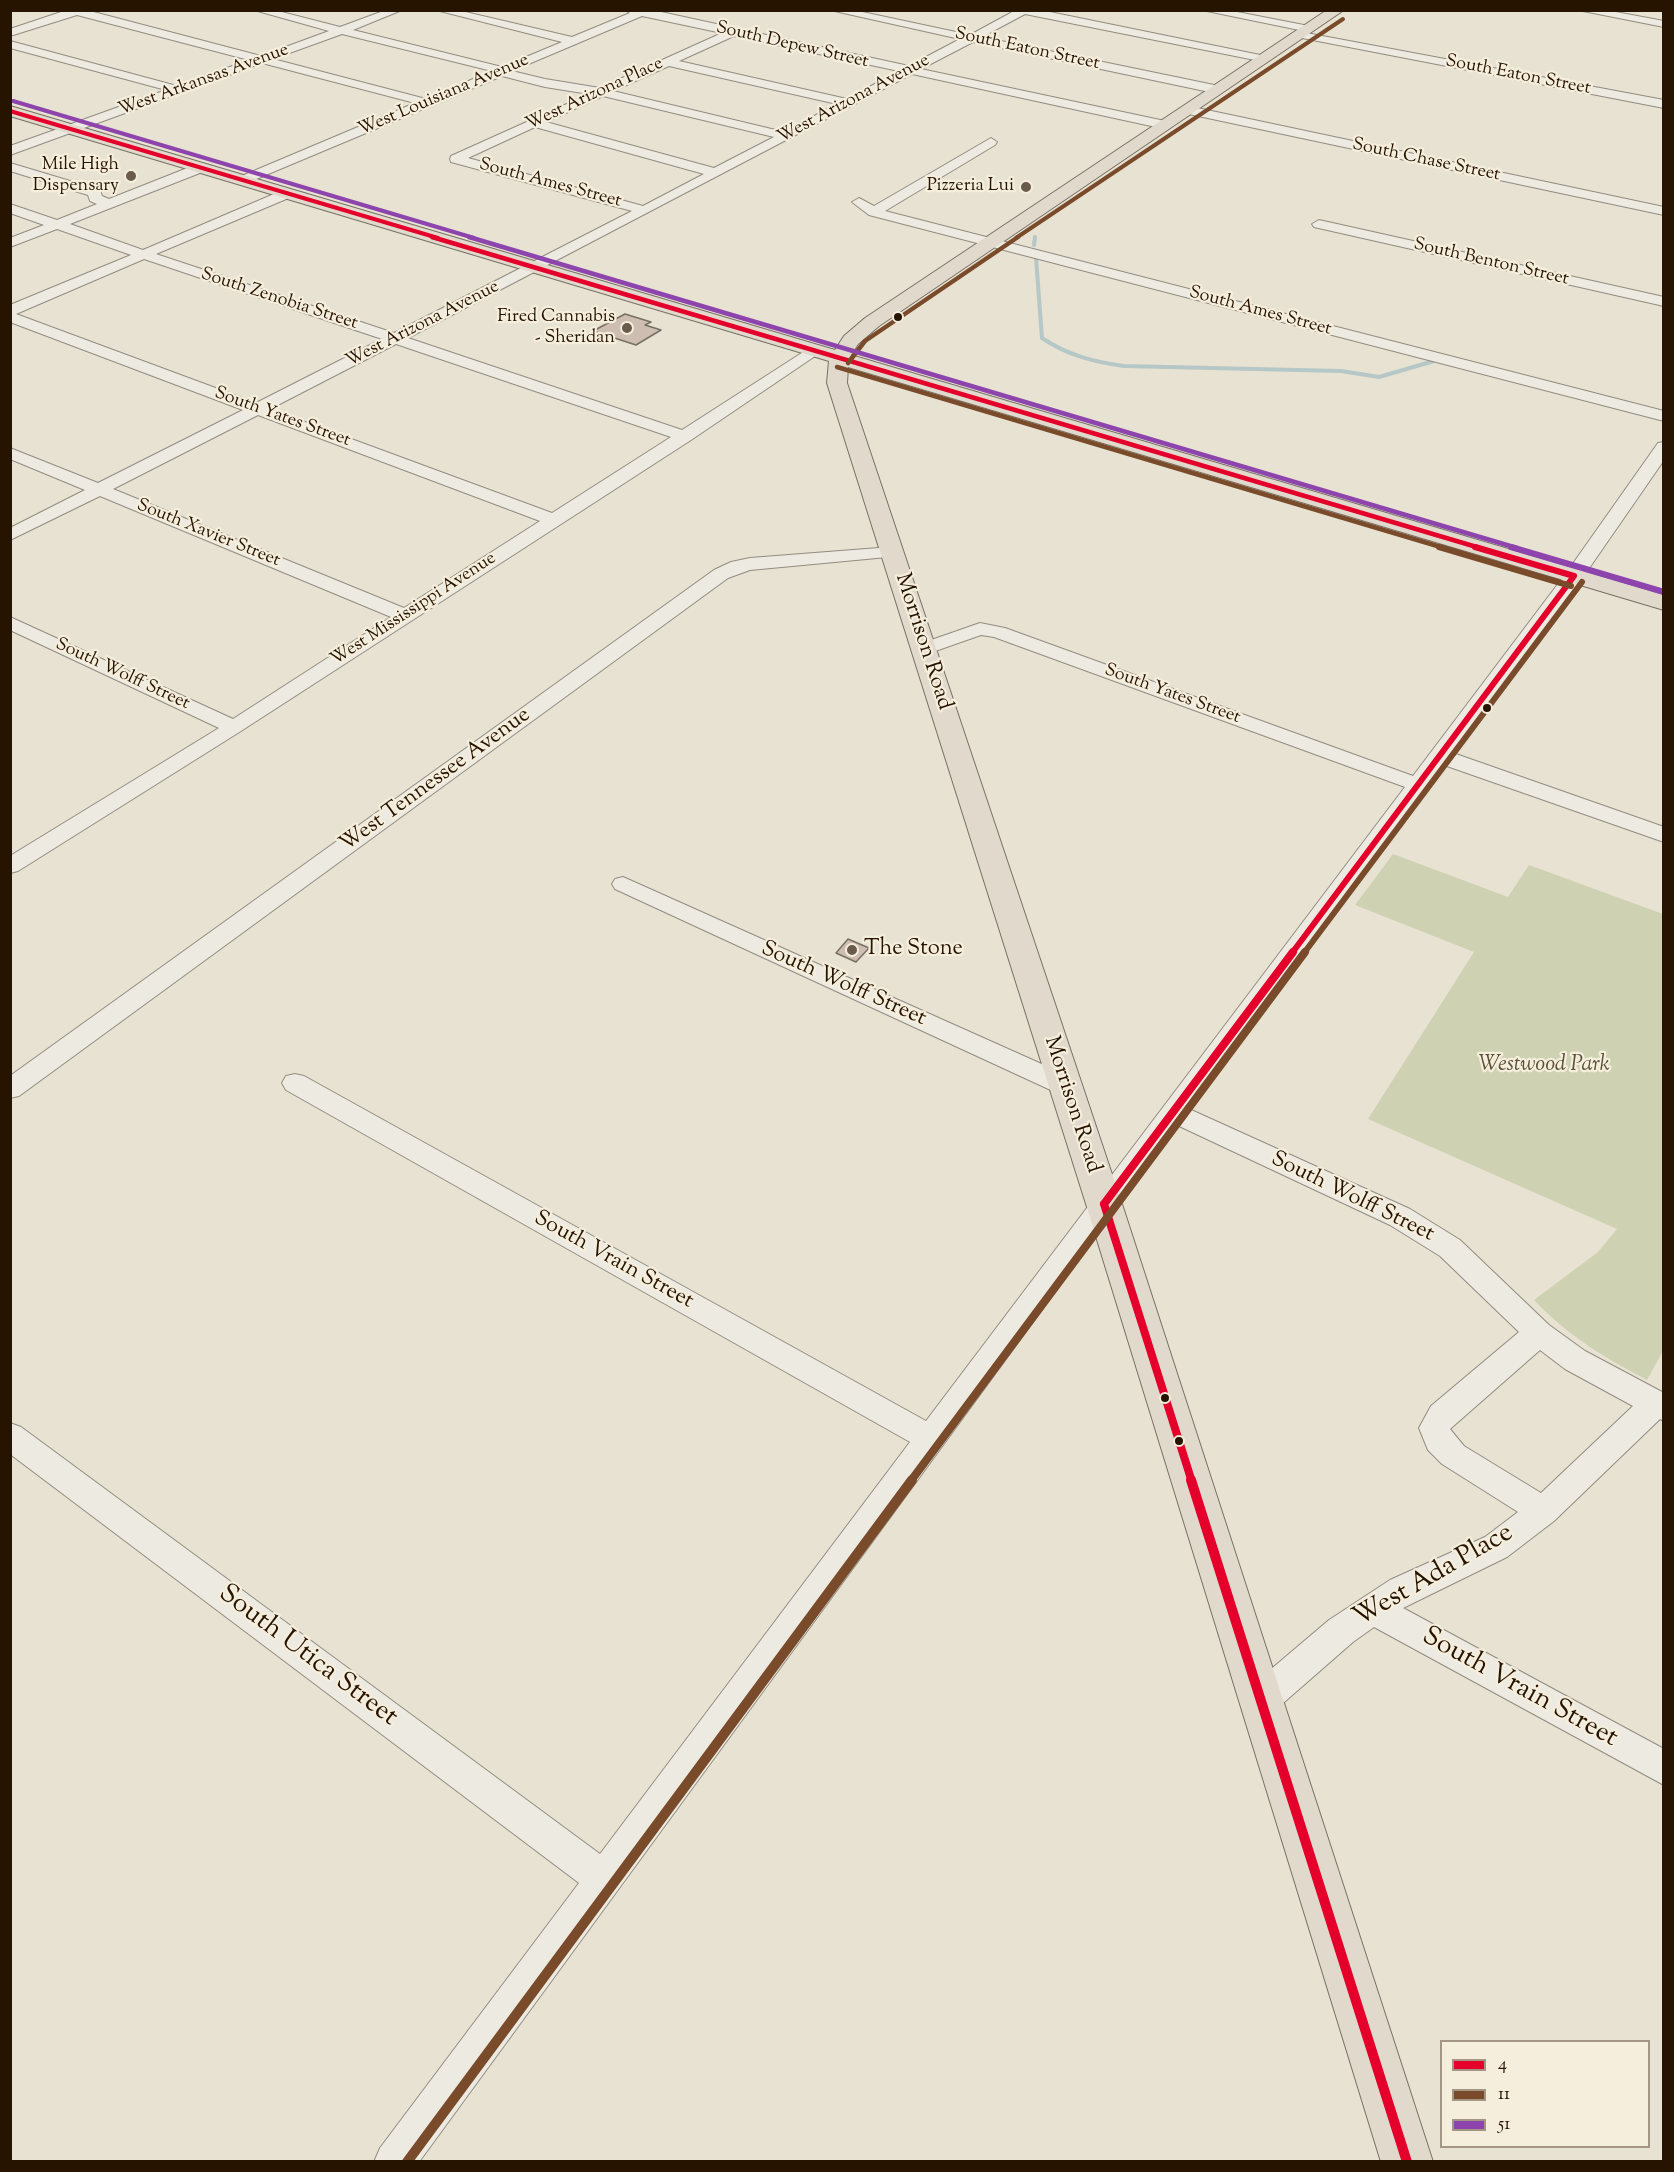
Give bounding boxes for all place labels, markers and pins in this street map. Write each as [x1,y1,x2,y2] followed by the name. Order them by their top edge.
[33,155,119,198] place label: Mile High Dispensary
[124,169,138,183] marker: Mile High Dispensary
[927,176,1014,198] place label: Pizzeria Lui
[1019,180,1033,194] marker: Pizzeria Lui
[497,307,615,350] place label: Fired Cannabis - Sheridan
[892,311,904,323] unlabelled marker
[620,321,634,335] marker: Fired Cannabis - Sheridan
[1481,702,1493,714] unlabelled marker
[864,937,963,963] place label: The Stone
[845,943,859,957] marker: The Stone
[1159,1392,1171,1404] unlabelled marker
[1173,1435,1185,1447] unlabelled marker

